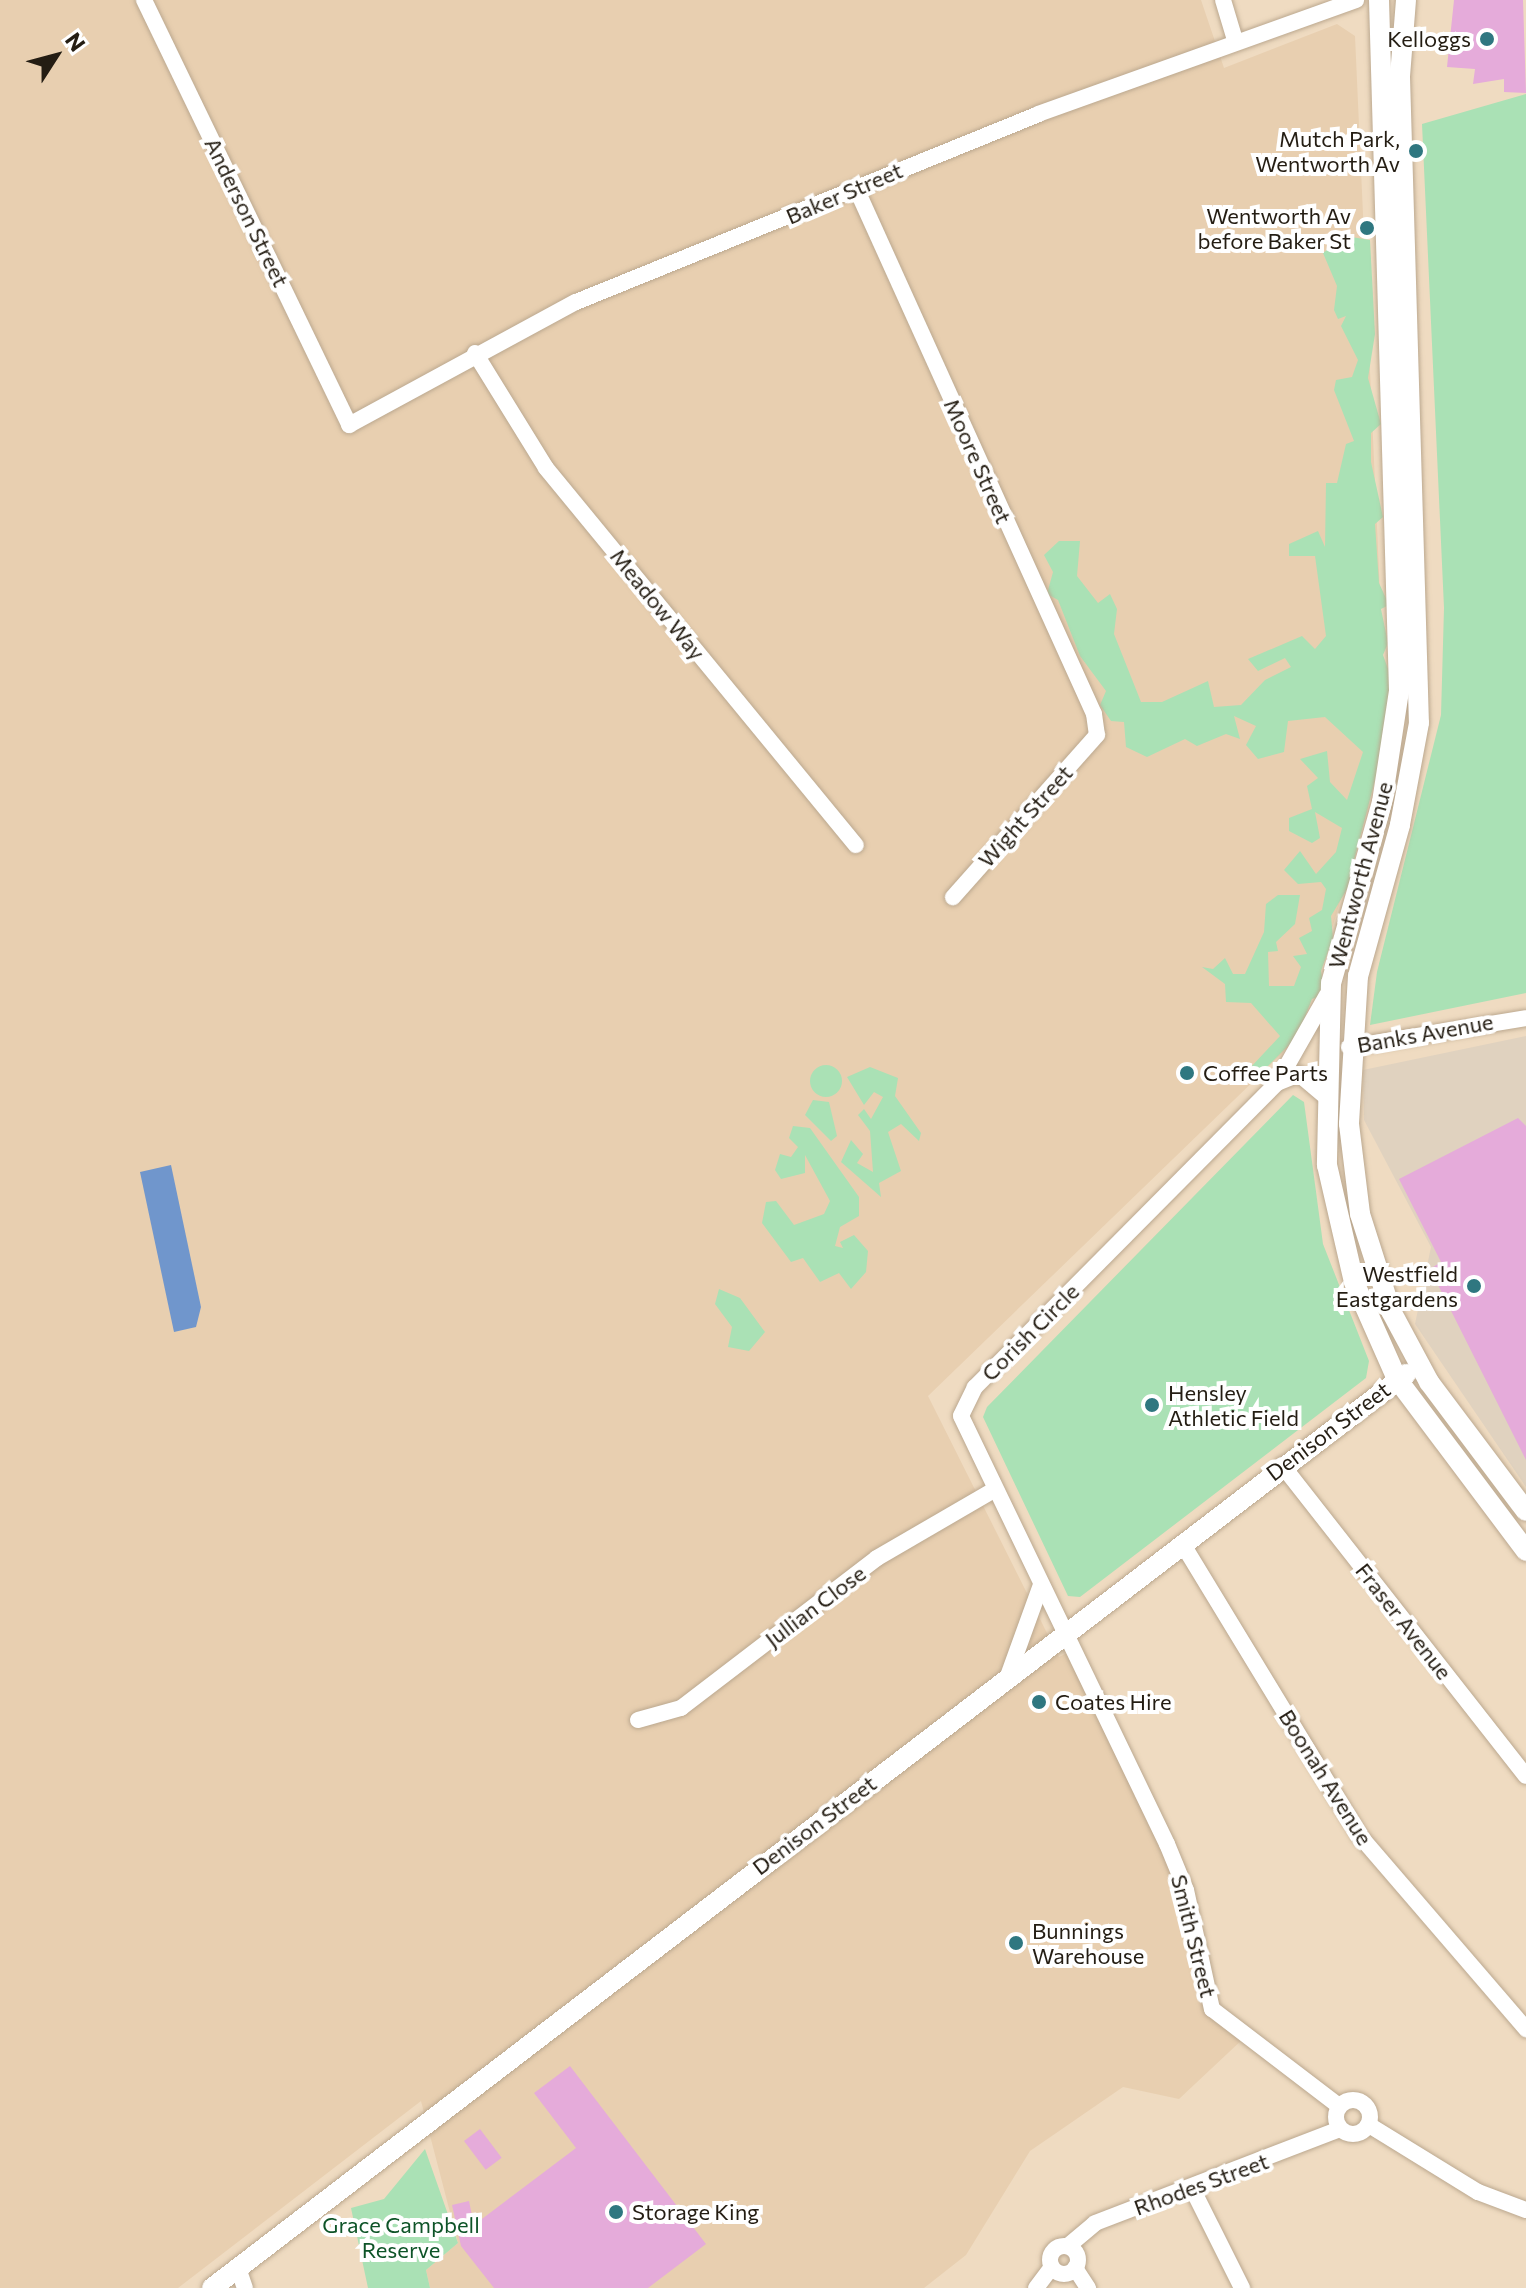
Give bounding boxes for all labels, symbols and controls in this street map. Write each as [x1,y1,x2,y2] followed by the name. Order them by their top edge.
[16,16,96,96] north arrow
[1387,26,1471,52] place label: Kelloggs
[60,27,92,56] text: N
[1478,30,1496,48] marker: Kelloggs
[1255,125,1400,176] place label: Mutch Park, Wentworth Av
[199,133,295,291] street label: Anderson Street
[1407,142,1425,160] marker: Mutch Park, Wentworth Av
[782,157,906,229] street label: Baker Street
[1198,202,1351,254] place label: Wentworth Av before Baker St
[1358,219,1376,237] marker: Wentworth Av before Baker St
[939,395,1017,527] street label: Moore Street
[605,543,711,665] street label: Meadow Way
[972,760,1078,872] street label: Wight Street
[1322,779,1398,971] street label: Wentworth Avenue
[1355,1008,1495,1058] street label: Banks Avenue
[1203,1060,1328,1086] place label: Coffee Parts
[1178,1064,1196,1082] marker: Coffee Parts
[1336,1260,1458,1312] place label: Westfield Eastgardens
[1465,1277,1483,1295] marker: Westfield Eastgardens
[976,1278,1084,1386] street label: Corish Circle
[1261,1376,1395,1486] street label: Denison Street
[1168,1379,1299,1430] place label: Hensley Athletic Field
[1143,1396,1161,1414] marker: Hensley Athletic Field
[1350,1558,1458,1684] street label: Fraser Avenue
[760,1560,870,1652] street label: Jullian Close
[1055,1689,1172,1715] place label: Coates Hire
[1030,1693,1048,1711] marker: Coates Hire
[1274,1704,1378,1850] street label: Boonah Avenue
[747,1770,881,1880] street label: Denison Street
[1166,1872,1222,2000] street label: Smith Street
[1032,1917,1144,1968] place label: Bunnings Warehouse
[1007,1934,1025,1952] marker: Bunnings Warehouse
[1130,2147,1272,2221] street label: Rhodes Street
[632,2199,759,2225] place label: Storage King
[607,2203,625,2221] marker: Storage King
[322,2211,480,2262] park label: Grace Campbell Reserve

